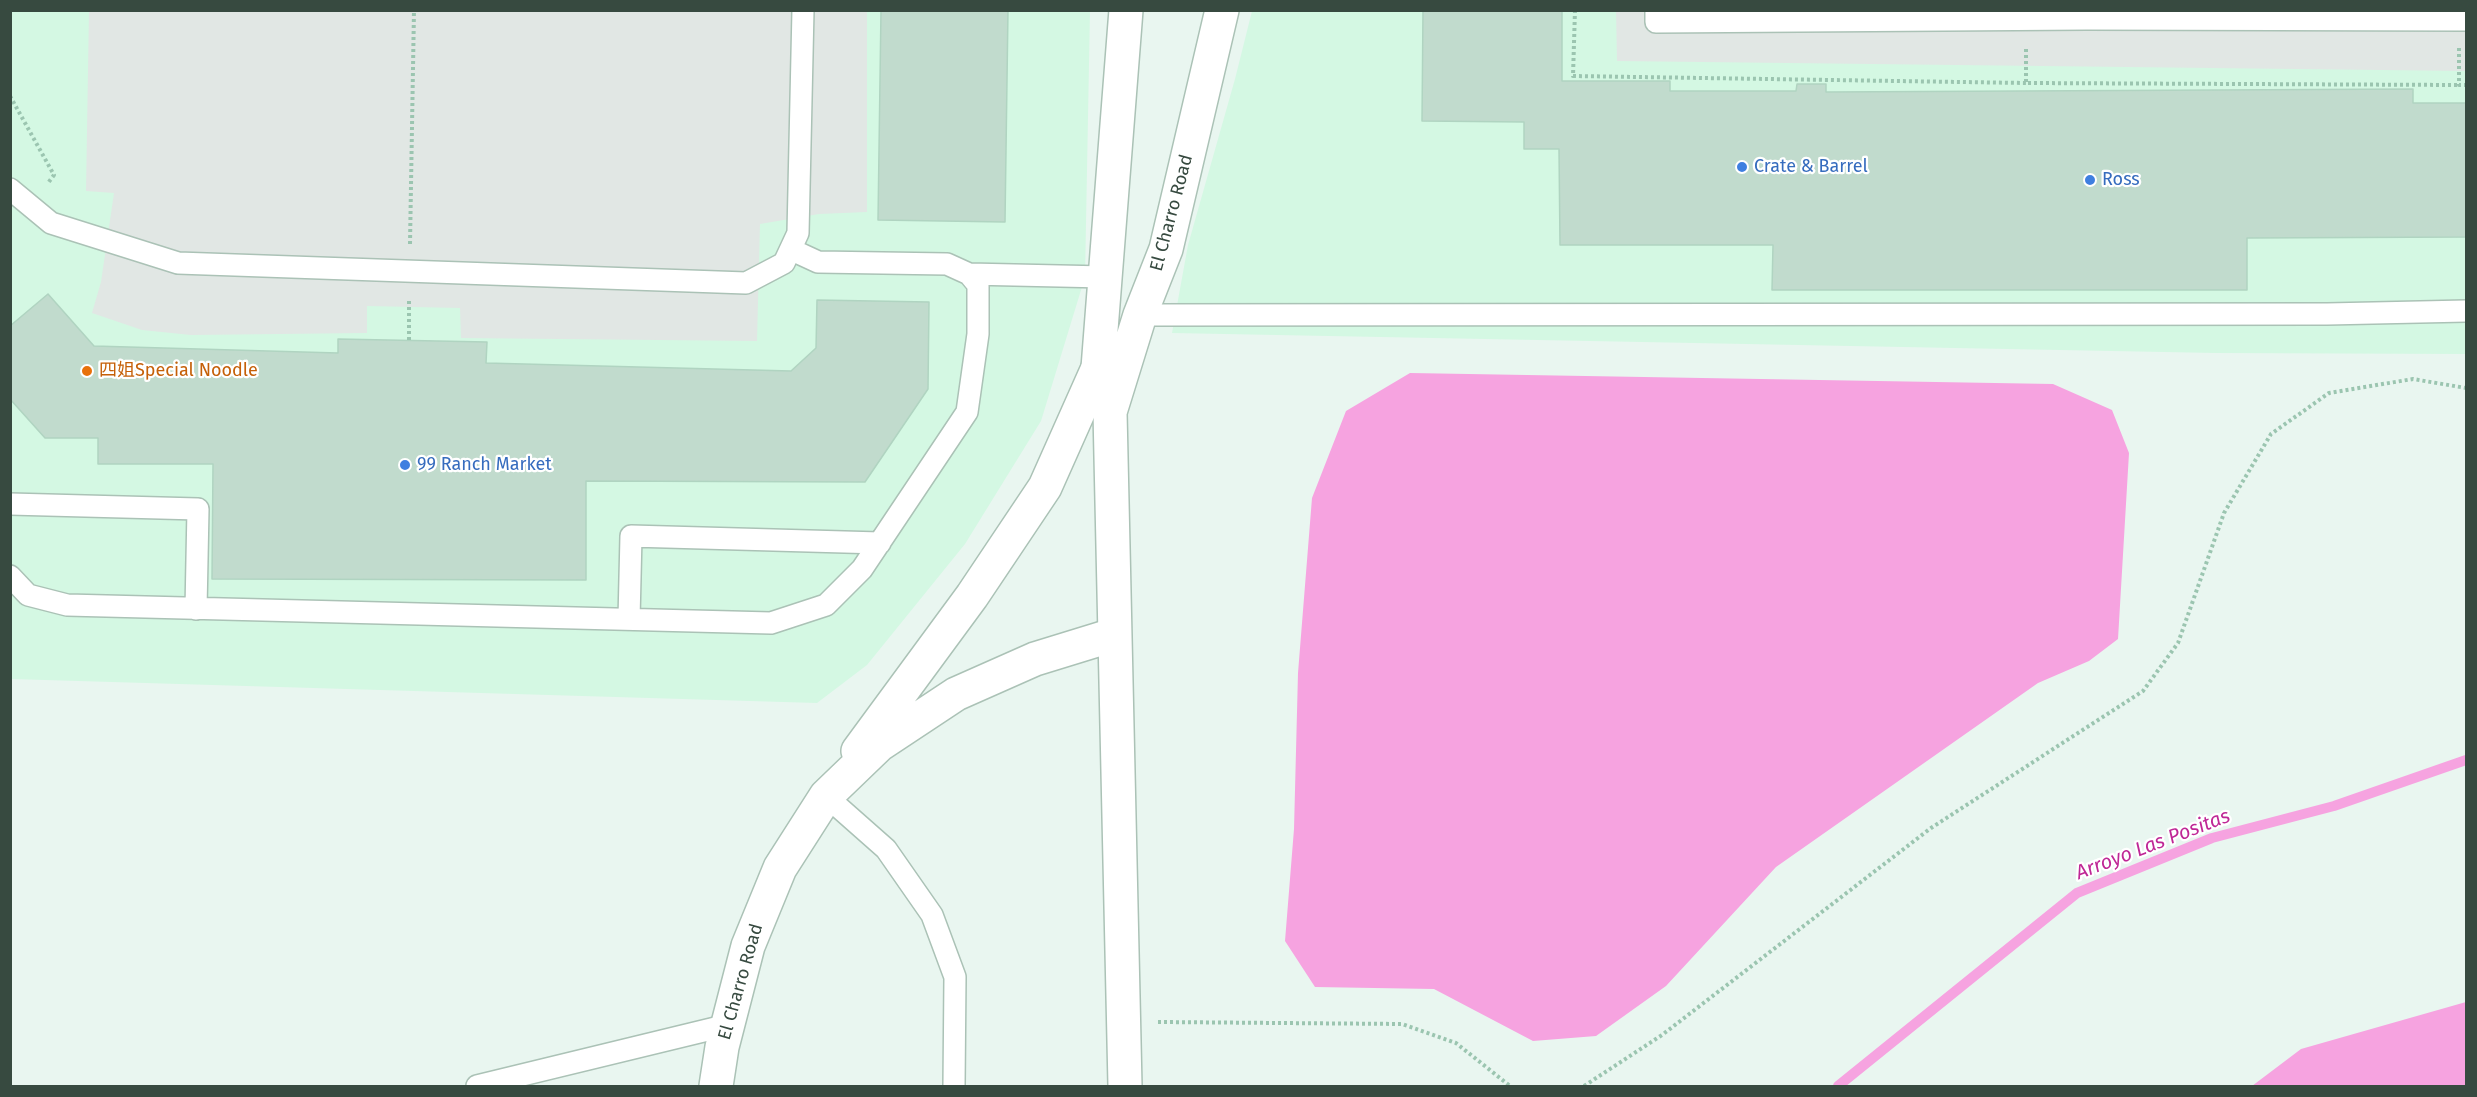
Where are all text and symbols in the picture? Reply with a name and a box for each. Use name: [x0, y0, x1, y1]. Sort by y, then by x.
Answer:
street label: El Charro Road: [1146, 152, 1198, 274]
place label: Crate & Barrel: [1754, 156, 1868, 178]
marker: Crate & Barrel: [1735, 160, 1749, 174]
place label: Ross: [2102, 169, 2140, 191]
marker: Ross: [2083, 173, 2097, 187]
place label: 四姐Special Noodle: [99, 360, 258, 382]
marker: 四姐Special Noodle: [80, 364, 94, 378]
place label: 99 Ranch Market: [417, 454, 552, 476]
marker: 99 Ranch Market: [398, 458, 412, 472]
water label: Arroyo Las Positas: [2072, 804, 2234, 886]
street label: El Charro Road: [714, 921, 768, 1043]

